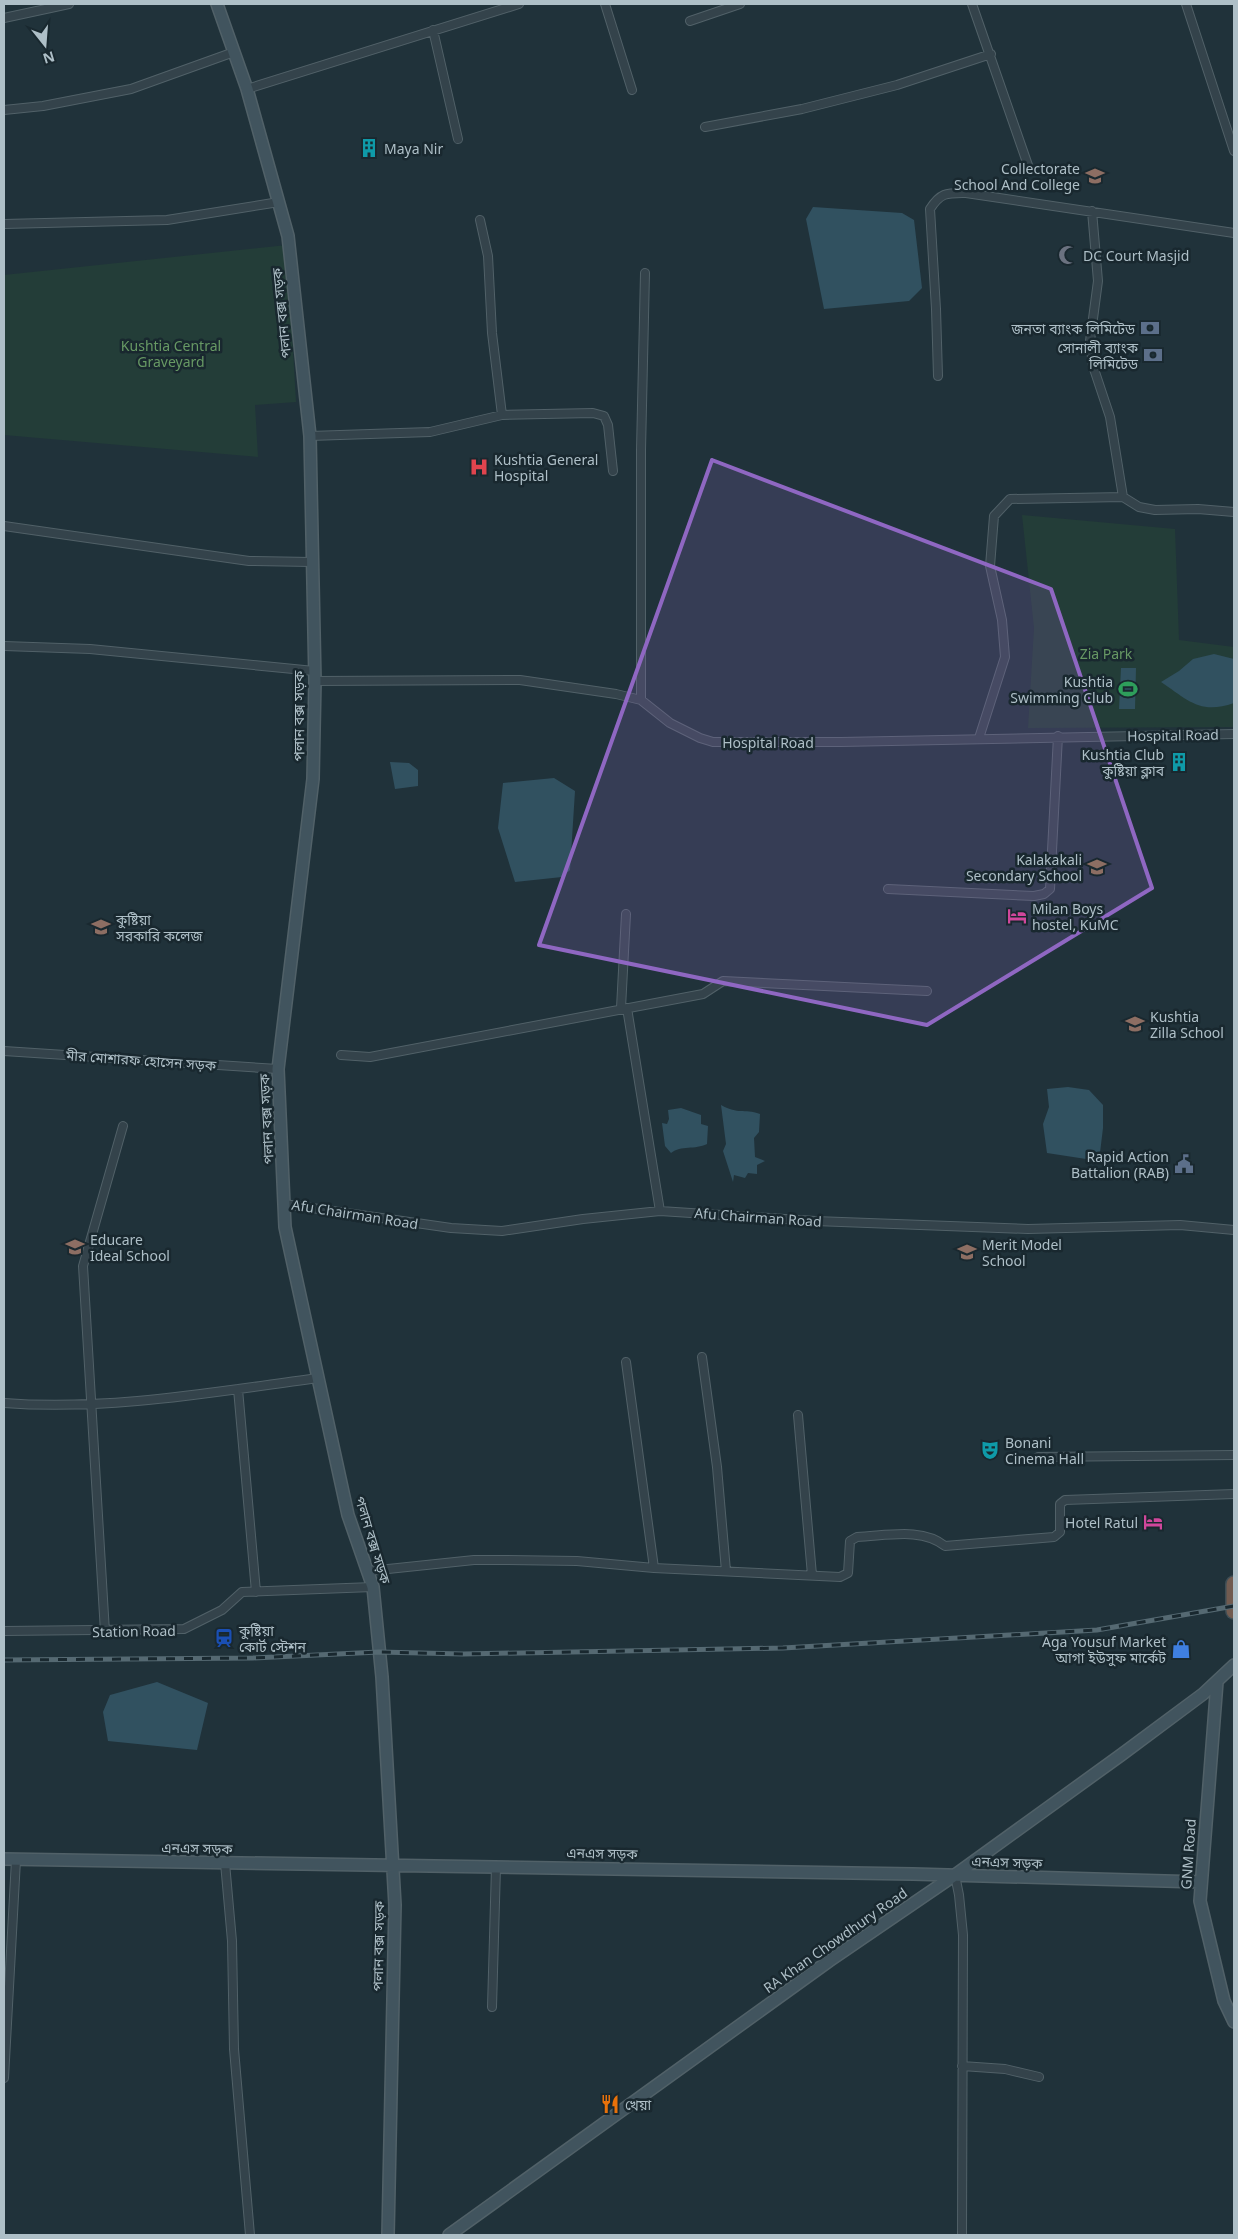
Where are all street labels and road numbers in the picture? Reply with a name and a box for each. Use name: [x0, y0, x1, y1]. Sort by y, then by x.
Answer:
street label: পলান বক্স সড়ক: [267, 266, 295, 359]
street label: পলান বক্স সড়ক: [289, 670, 308, 761]
street label: Hospital Road: [1127, 725, 1219, 745]
street label: Hospital Road: [722, 733, 814, 752]
street label: মীর মোশারফ হোসেন সড়ক: [64, 1045, 217, 1075]
street label: পলান বক্স সড়ক: [254, 1073, 278, 1165]
street label: Afu Chairman Road: [290, 1195, 420, 1233]
street label: Afu Chairman Road: [694, 1203, 822, 1231]
street label: পলান বক্স সড়ক: [351, 1494, 396, 1587]
street label: Station Road: [92, 1621, 176, 1641]
street label: GNM Road: [1176, 1818, 1200, 1890]
street label: এনএস সড়ক: [161, 1838, 233, 1858]
street label: এনএস সড়ক: [566, 1843, 638, 1863]
street label: এনএস সড়ক: [971, 1851, 1044, 1873]
street label: RA Khan Chowdhury Road: [759, 1883, 911, 1997]
street label: পলান বক্স সড়ক: [368, 1900, 388, 1991]

